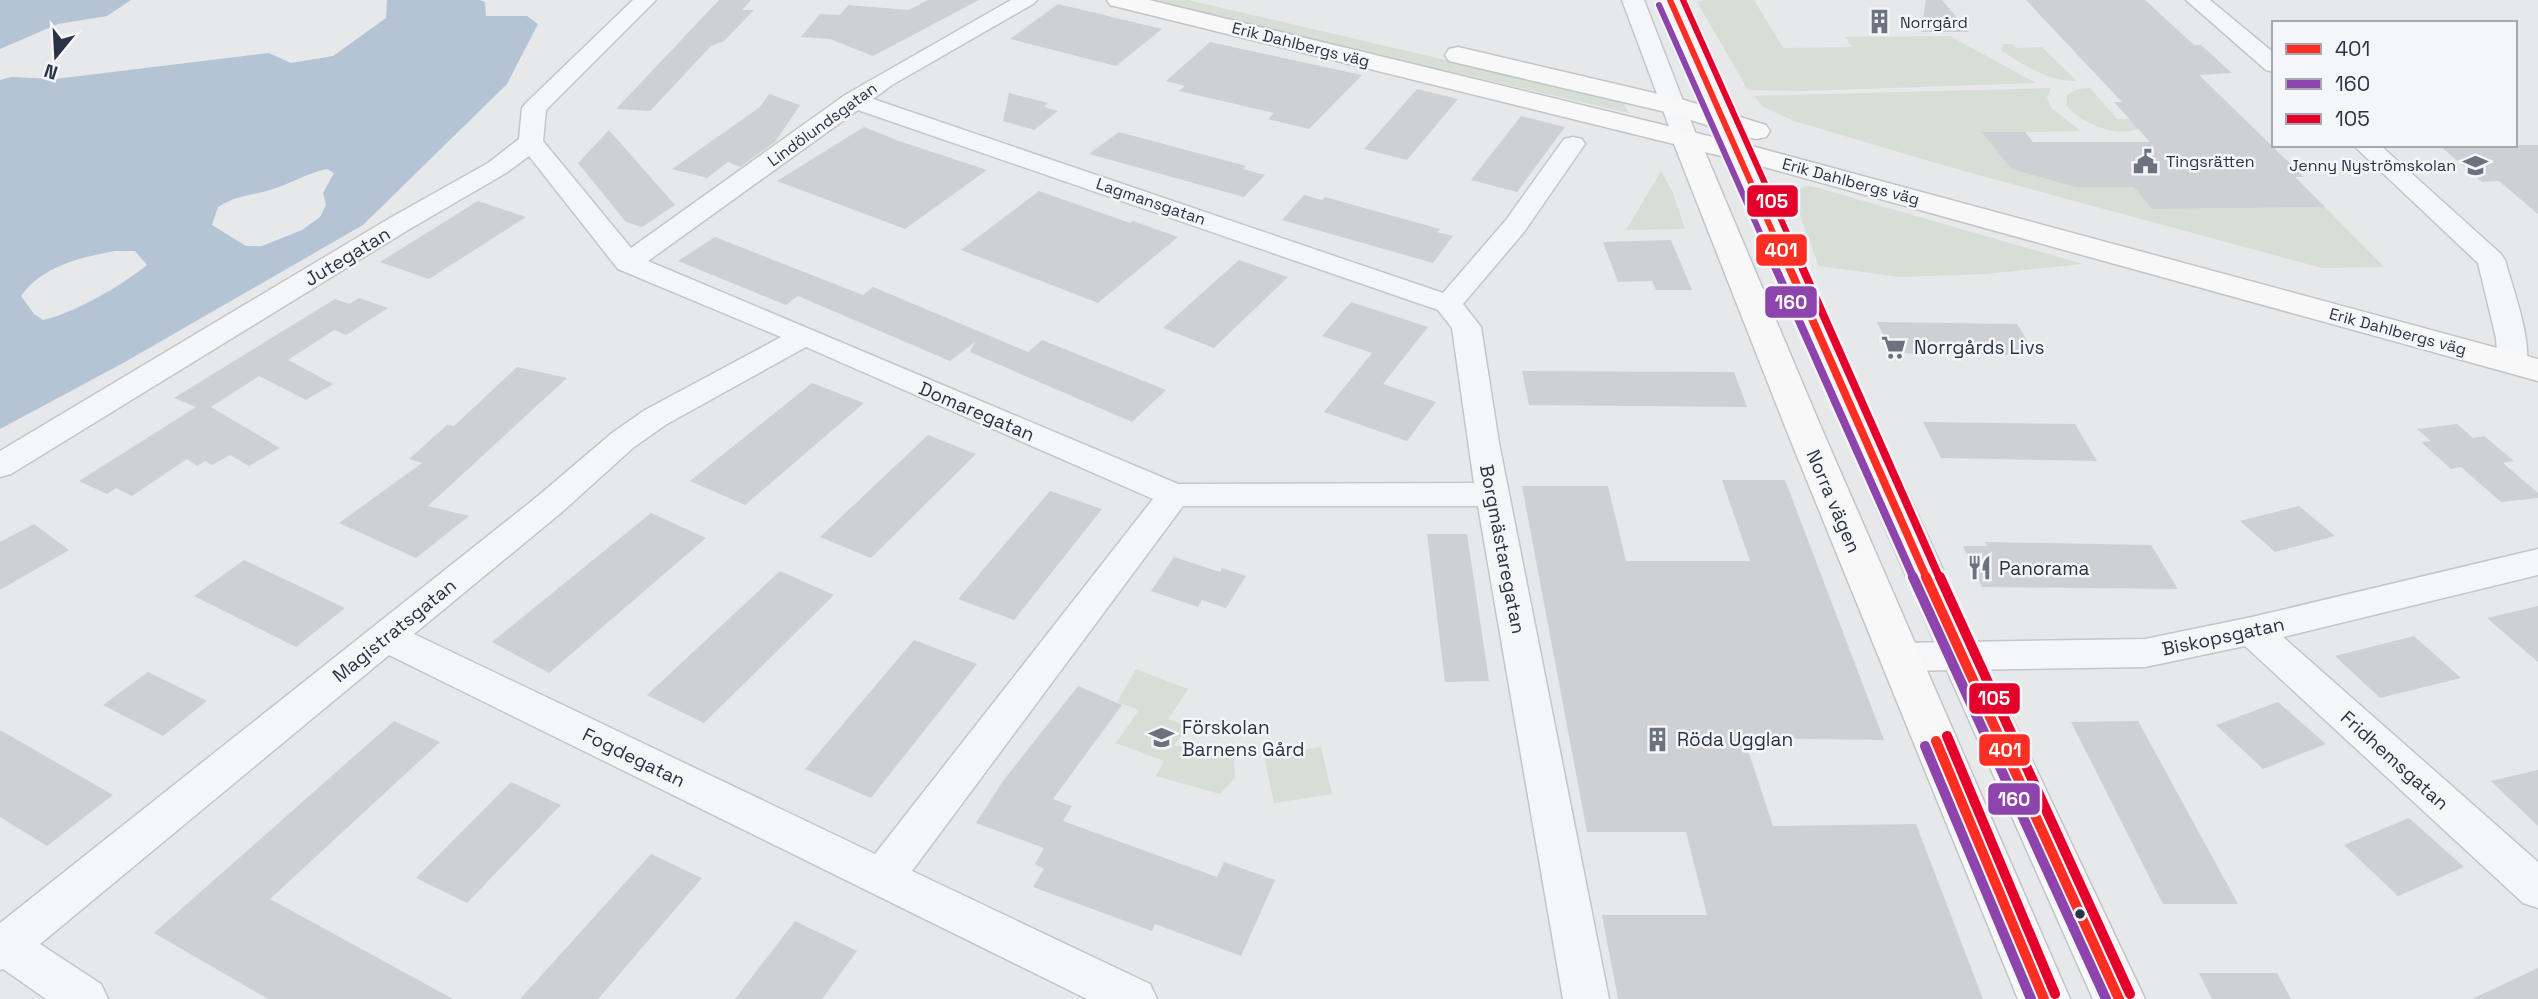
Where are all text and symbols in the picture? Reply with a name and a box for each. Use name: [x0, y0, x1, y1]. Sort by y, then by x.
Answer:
building icon: Norrgård: [1866, 8, 1894, 36]
place label: Norrgård: [1900, 12, 1968, 33]
street label: Erik Dahlbergs väg: [1230, 17, 1372, 72]
north arrow: [21, 21, 91, 91]
legend: [2272, 21, 2517, 147]
text: 401: [2335, 35, 2370, 62]
text: N: [41, 58, 61, 86]
text: 160: [2335, 70, 2370, 97]
street label: Lindölundsgatan: [763, 78, 881, 171]
text: 105: [2335, 105, 2370, 132]
public building icon: Tingsrätten: [2132, 147, 2160, 175]
place label: Tingsrätten: [2166, 151, 2254, 172]
school or university icon: Jenny Nyströmskolan: [2462, 151, 2490, 179]
street label: Erik Dahlbergs väg: [1780, 153, 1922, 210]
place label: Jenny Nyströmskolan: [2289, 155, 2456, 176]
street label: Lagmansgatan: [1093, 173, 1208, 230]
line badge: 105: [1746, 184, 1799, 218]
text: 105: [1756, 189, 1788, 214]
street label: Jutegatan: [300, 221, 395, 292]
line badge: 401: [1755, 233, 1808, 267]
text: 401: [1765, 238, 1797, 263]
line badge: 160: [1764, 285, 1818, 319]
text: 160: [1775, 290, 1807, 315]
street label: Erik Dahlbergs väg: [2327, 303, 2469, 360]
supermarket icon: Norrgårds Livs: [1880, 333, 1908, 361]
place label: Norrgårds Livs: [1914, 335, 2044, 360]
street label: Domaregatan: [915, 376, 1039, 447]
street label: Norra vägen: [1801, 446, 1867, 557]
street label: Borgmästaregatan: [1474, 462, 1531, 636]
restaurant icon: Panorama: [1965, 554, 1993, 582]
place label: Panorama: [1999, 556, 2090, 581]
street label: Magistratsgatan: [327, 573, 461, 688]
street label: Biskopsgatan: [2160, 611, 2287, 662]
line badge: 105: [1968, 682, 2021, 715]
text: 105: [1978, 686, 2010, 711]
street label: Fridhemsgatan: [2335, 705, 2454, 816]
place label: Förskolan Barnens Gård: [1182, 715, 1305, 762]
street label: Fogdegatan: [578, 722, 689, 793]
school or university icon: Förskolan Barnens Gård: [1148, 724, 1176, 752]
building icon: Röda Ugglan: [1643, 725, 1671, 753]
place label: Röda Ugglan: [1677, 727, 1793, 752]
line badge: 401: [1978, 733, 2031, 767]
text: 401: [1989, 738, 2021, 763]
line badge: 160: [1987, 782, 2041, 816]
text: 160: [1998, 787, 2030, 812]
unlabelled marker: [2073, 907, 2087, 921]

